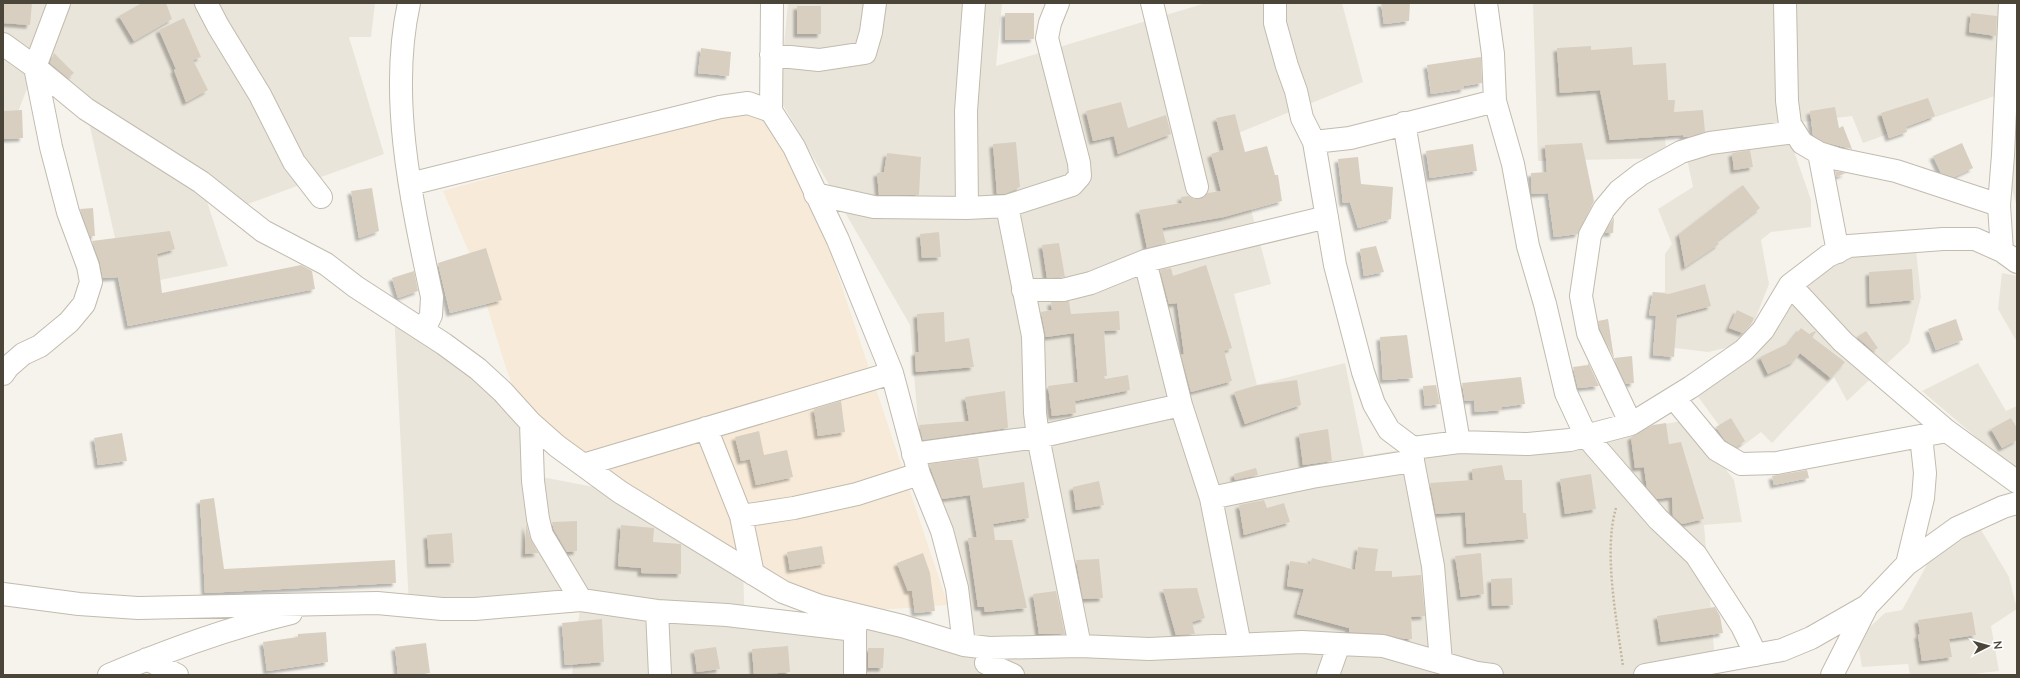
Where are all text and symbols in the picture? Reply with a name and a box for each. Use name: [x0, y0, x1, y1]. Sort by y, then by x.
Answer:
north arrow: [1968, 626, 2008, 666]
text: N: [1992, 640, 2005, 650]

